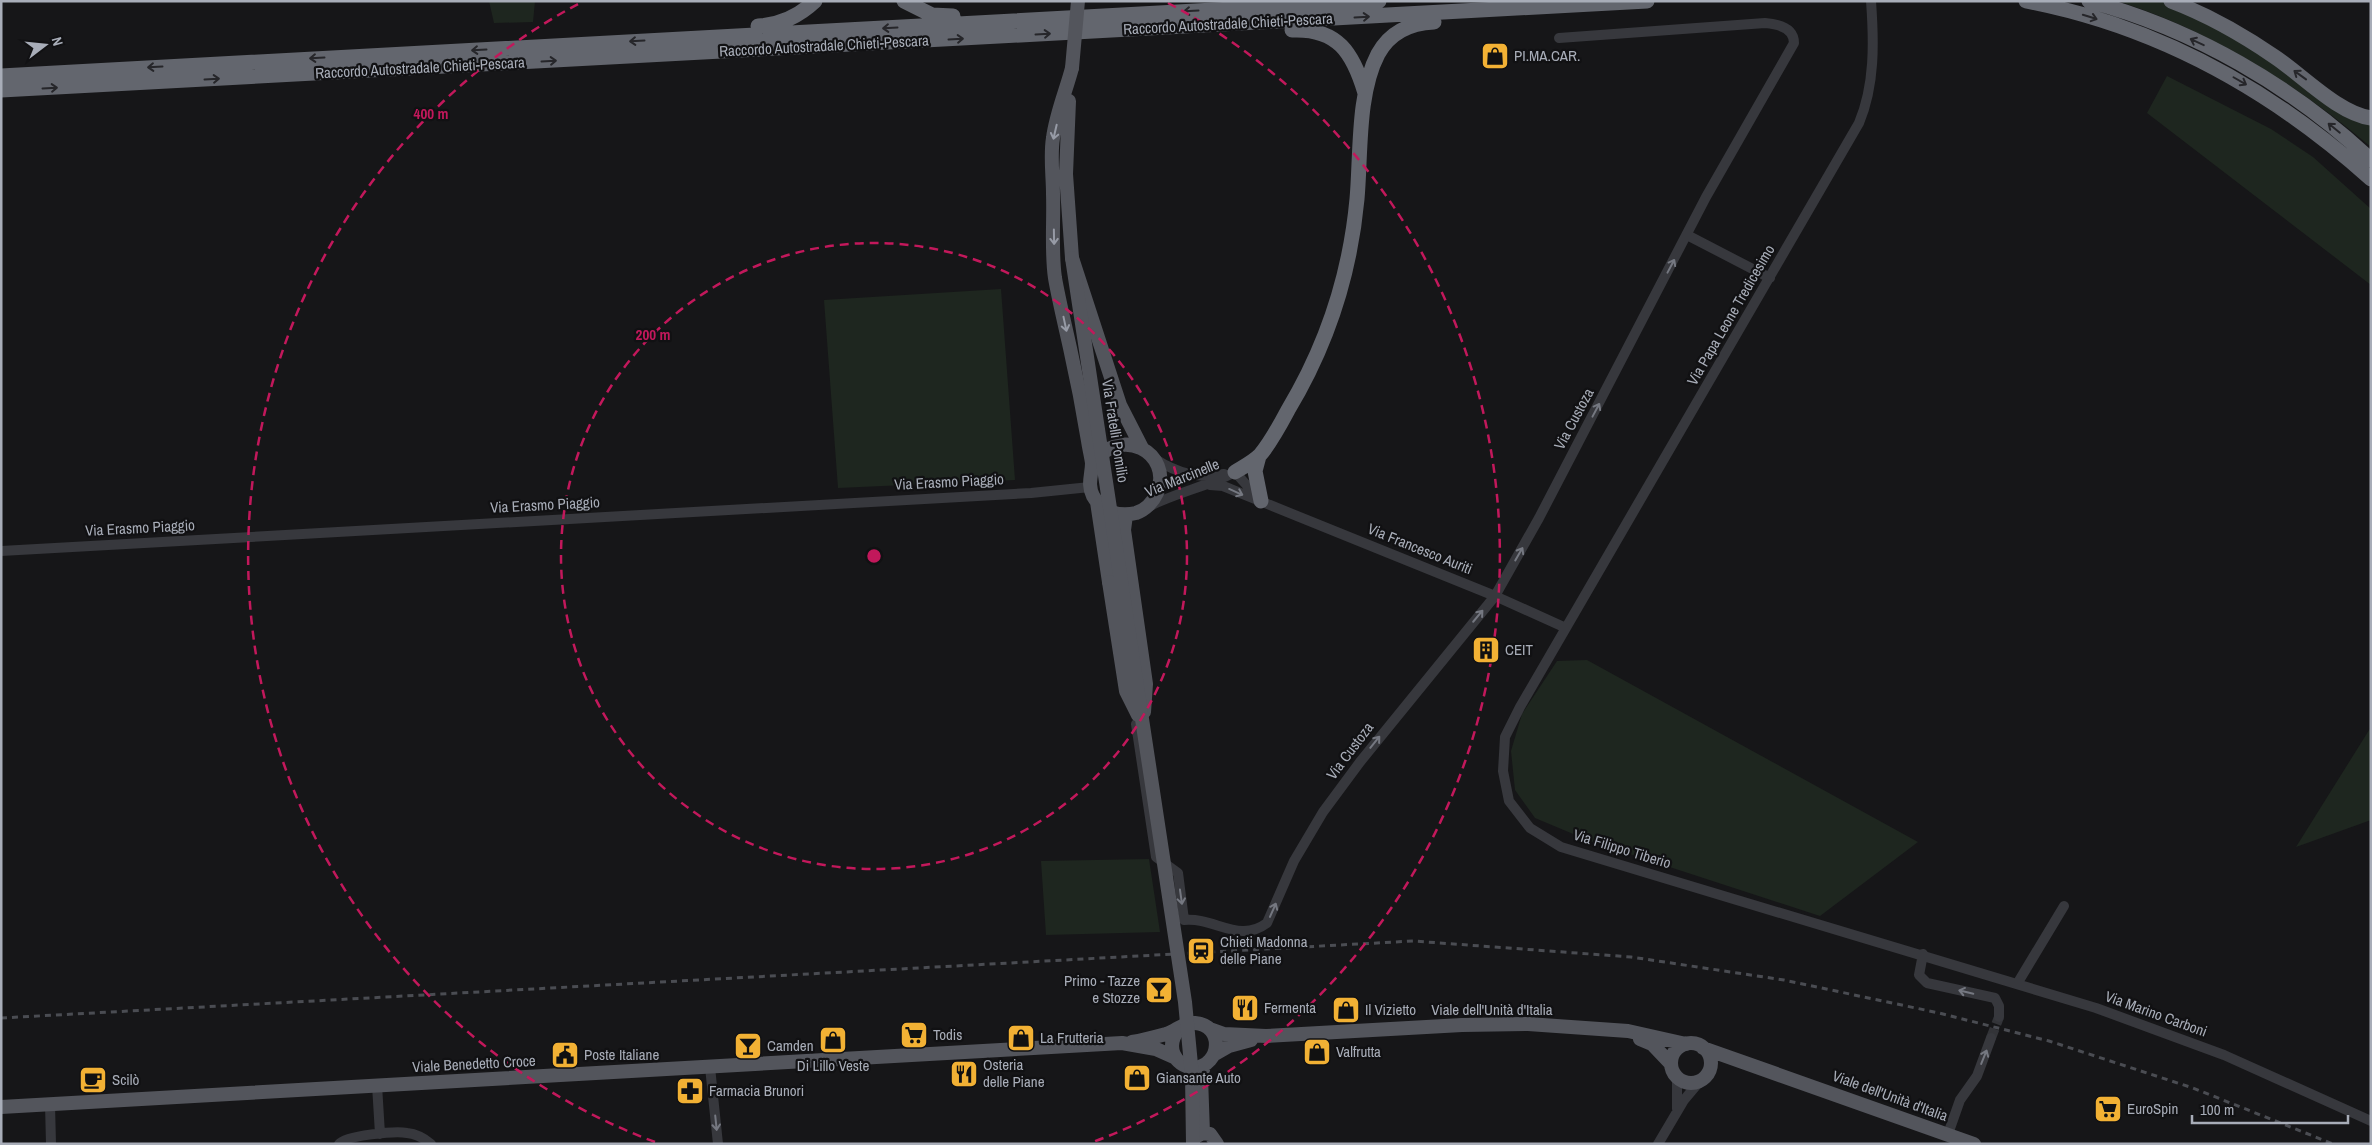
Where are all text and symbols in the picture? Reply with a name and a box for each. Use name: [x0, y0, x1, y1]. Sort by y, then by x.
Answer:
one-way arrow: [1183, 7, 1199, 16]
street label: Raccordo Autostradale Chieti-Pescara: [1123, 8, 1333, 39]
one-way arrow: [1354, 12, 1370, 21]
one-way arrow: [2082, 12, 2098, 22]
north arrow: [20, 20, 70, 70]
one-way arrow: [883, 23, 899, 32]
one-way arrow: [1034, 29, 1050, 39]
street label: Raccordo Autostradale Chieti-Pescara: [719, 30, 929, 61]
one-way arrow: [948, 34, 964, 43]
text: N: [48, 35, 67, 48]
one-way arrow: [2189, 36, 2204, 46]
one-way arrow: [630, 37, 646, 46]
shop icon: PI.MA.CAR.: [1480, 41, 1510, 71]
one-way arrow: [471, 45, 487, 54]
place label: PI.MA.CAR.: [1514, 45, 1580, 66]
street label: Raccordo Autostradale Chieti-Pescara: [315, 52, 525, 83]
one-way arrow: [309, 54, 325, 63]
one-way arrow: [541, 56, 557, 65]
one-way arrow: [147, 63, 163, 72]
one-way arrow: [2294, 69, 2308, 80]
one-way arrow: [204, 74, 220, 83]
one-way arrow: [2232, 76, 2246, 86]
one-way arrow: [42, 83, 58, 92]
text: 400 m: [414, 103, 448, 124]
one-way arrow: [2328, 122, 2341, 133]
one-way arrow: [1050, 124, 1059, 140]
one-way arrow: [1049, 229, 1059, 245]
street label: Via Papa Leone Tredicesimo: [1682, 240, 1780, 389]
one-way arrow: [1667, 259, 1676, 274]
one-way arrow: [1061, 315, 1070, 331]
text: 200 m: [636, 324, 670, 345]
street label: Via Fratelli Pomilio: [1097, 378, 1134, 484]
street label: Via Custoza: [1549, 384, 1599, 453]
one-way arrow: [1591, 403, 1601, 418]
street label: Via Marcinelle: [1142, 453, 1222, 502]
street label: Via Erasmo Piaggio: [894, 468, 1005, 495]
one-way arrow: [1228, 487, 1243, 497]
street label: Via Erasmo Piaggio: [490, 491, 601, 518]
street label: Via Erasmo Piaggio: [85, 514, 196, 541]
street label: Via Francesco Auriti: [1365, 518, 1476, 579]
one-way arrow: [1514, 546, 1524, 561]
centre of rings: [865, 547, 883, 565]
one-way arrow: [1472, 610, 1483, 623]
building icon: CEIT: [1471, 635, 1501, 665]
place label: CEIT: [1505, 639, 1534, 660]
street label: Via Custoza: [1321, 718, 1378, 784]
one-way arrow: [1370, 736, 1381, 749]
street label: Via Filippo Tiberio: [1571, 824, 1674, 873]
one-way arrow: [1176, 888, 1186, 904]
one-way arrow: [1268, 903, 1278, 918]
place label: Chieti Madonna delle Piane: [1220, 931, 1308, 969]
station icon: Chieti Madonna delle Piane: [1186, 936, 1216, 966]
place label: Primo - Tazze e Stozze: [1064, 970, 1140, 1008]
bar icon: Primo - Tazze e Stozze: [1144, 975, 1174, 1005]
street label: Via Marino Carboni: [2102, 985, 2210, 1042]
one-way arrow: [1959, 987, 1975, 996]
restaurant icon: Fermenta: [1230, 993, 1260, 1023]
shop icon: Il Vizietto: [1331, 995, 1361, 1025]
place label: Fermenta: [1264, 997, 1316, 1018]
place label: Il Vizietto: [1365, 999, 1416, 1020]
street label: Viale dell'Unità d'Italia: [1431, 999, 1553, 1020]
supermarket icon: Todis: [899, 1020, 929, 1050]
shop icon: La Frutteria: [1006, 1023, 1036, 1053]
place label: Todis: [933, 1024, 962, 1045]
shop icon: Di Lillo Veste: [818, 1025, 848, 1055]
place label: La Frutteria: [1040, 1027, 1104, 1048]
bar icon: Camden: [733, 1031, 763, 1061]
place label: Camden: [767, 1035, 814, 1056]
shop icon: Valfrutta: [1302, 1037, 1332, 1067]
public building icon: Poste Italiane: [550, 1040, 580, 1070]
place label: Valfrutta: [1336, 1041, 1381, 1062]
place label: Poste Italiane: [584, 1044, 659, 1065]
street label: Viale Benedetto Croce: [412, 1050, 536, 1077]
one-way arrow: [1980, 1050, 1989, 1065]
place label: Osteria delle Piane: [983, 1054, 1045, 1092]
place label: Di Lillo Veste: [797, 1055, 869, 1076]
restaurant icon: Osteria delle Piane: [949, 1059, 979, 1089]
shop icon: Giansante Auto: [1122, 1063, 1152, 1093]
cafe icon: Scilò: [78, 1065, 108, 1095]
street label: Viale dell'Unità d'Italia: [1830, 1065, 1951, 1126]
place label: Giansante Auto: [1156, 1067, 1241, 1088]
place label: Scilò: [112, 1069, 140, 1090]
pharmacy icon: Farmacia Brunori: [675, 1076, 705, 1106]
place label: Farmacia Brunori: [709, 1080, 804, 1101]
scale bar: [2192, 1092, 2348, 1124]
supermarket icon: EuroSpin: [2093, 1094, 2123, 1124]
place label: EuroSpin: [2127, 1098, 2178, 1119]
text: 100 m: [2200, 1099, 2234, 1120]
one-way arrow: [711, 1114, 721, 1130]

